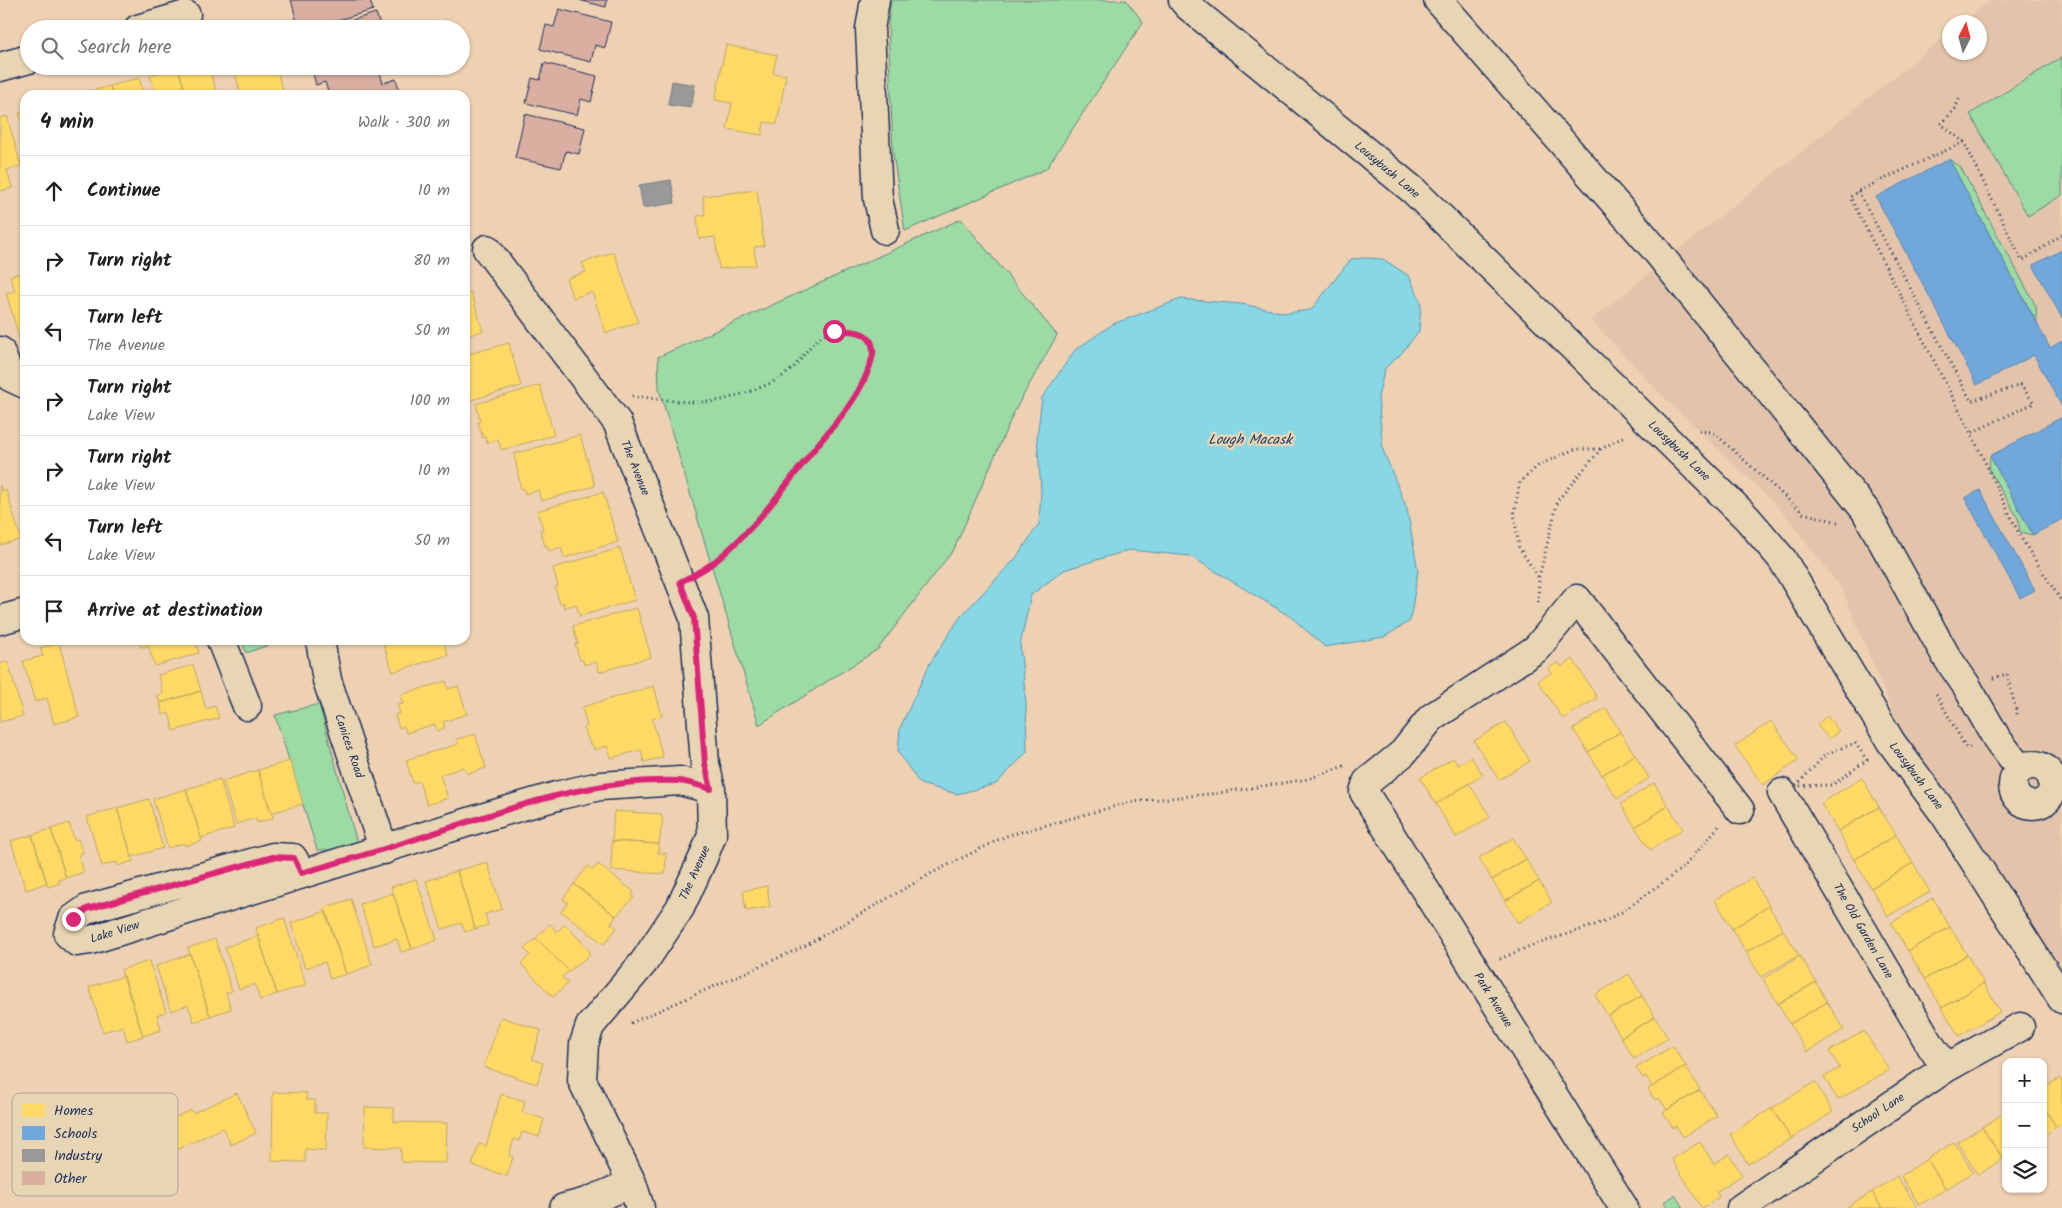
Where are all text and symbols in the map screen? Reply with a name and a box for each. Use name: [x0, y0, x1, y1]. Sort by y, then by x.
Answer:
north arrow: [1942, 15, 1987, 60]
search box: [20, 20, 470, 75]
text: Search here: [78, 33, 172, 63]
icon: search: [38, 34, 66, 62]
text: 4 min: [40, 106, 94, 139]
text: Walk · 300 m: [358, 110, 450, 135]
street label: Lousybush Lane: [1350, 137, 1425, 204]
text: Continue: [87, 176, 160, 206]
icon: ahead: [40, 177, 68, 205]
text: 10 m: [418, 178, 450, 203]
text: Turn right: [87, 246, 172, 276]
icon: right: [40, 247, 68, 275]
text: 80 m: [413, 248, 450, 273]
text: Turn left: [87, 303, 162, 333]
icon: left: [40, 317, 68, 345]
text: 50 m: [414, 318, 450, 343]
route start: [823, 320, 846, 343]
text: The Avenue: [87, 333, 165, 358]
text: Turn right: [87, 373, 172, 403]
icon: right: [40, 387, 68, 415]
text: 100 m: [410, 388, 450, 413]
text: Lake View: [87, 403, 155, 428]
street label: Lousybush Lane: [1643, 416, 1715, 486]
water label: Lough Macask: [1208, 429, 1294, 451]
street label: The Avenue: [615, 437, 655, 499]
text: Turn right: [87, 443, 172, 473]
icon: right: [40, 457, 68, 485]
text: 10 m: [418, 458, 450, 483]
text: Lake View: [87, 473, 155, 498]
text: Turn left: [87, 513, 162, 543]
icon: left: [40, 527, 68, 555]
text: 50 m: [414, 528, 450, 553]
text: Lake View: [87, 543, 155, 568]
text: Arrive at destination: [87, 596, 263, 626]
icon: arrive: [40, 597, 68, 625]
street label: Canices Road: [329, 711, 369, 782]
street label: Lousybush Lane: [1884, 738, 1948, 815]
street label: The Avenue: [674, 842, 716, 904]
street label: The Old Garden Lane: [1828, 880, 1898, 983]
route end: [62, 908, 85, 931]
street label: Lake View: [88, 915, 143, 949]
street label: Park Avenue: [1469, 969, 1518, 1032]
map controls: [2002, 1058, 2047, 1193]
button: +: [2002, 1058, 2047, 1103]
street label: School Lane: [1848, 1088, 1909, 1138]
legend: [12, 1093, 178, 1196]
text: Homes: [54, 1100, 93, 1122]
button: −: [2002, 1103, 2047, 1148]
text: Schools: [54, 1123, 97, 1145]
text: Industry: [54, 1145, 103, 1167]
button: layers: [2002, 1148, 2047, 1193]
text: Other: [54, 1168, 88, 1190]

